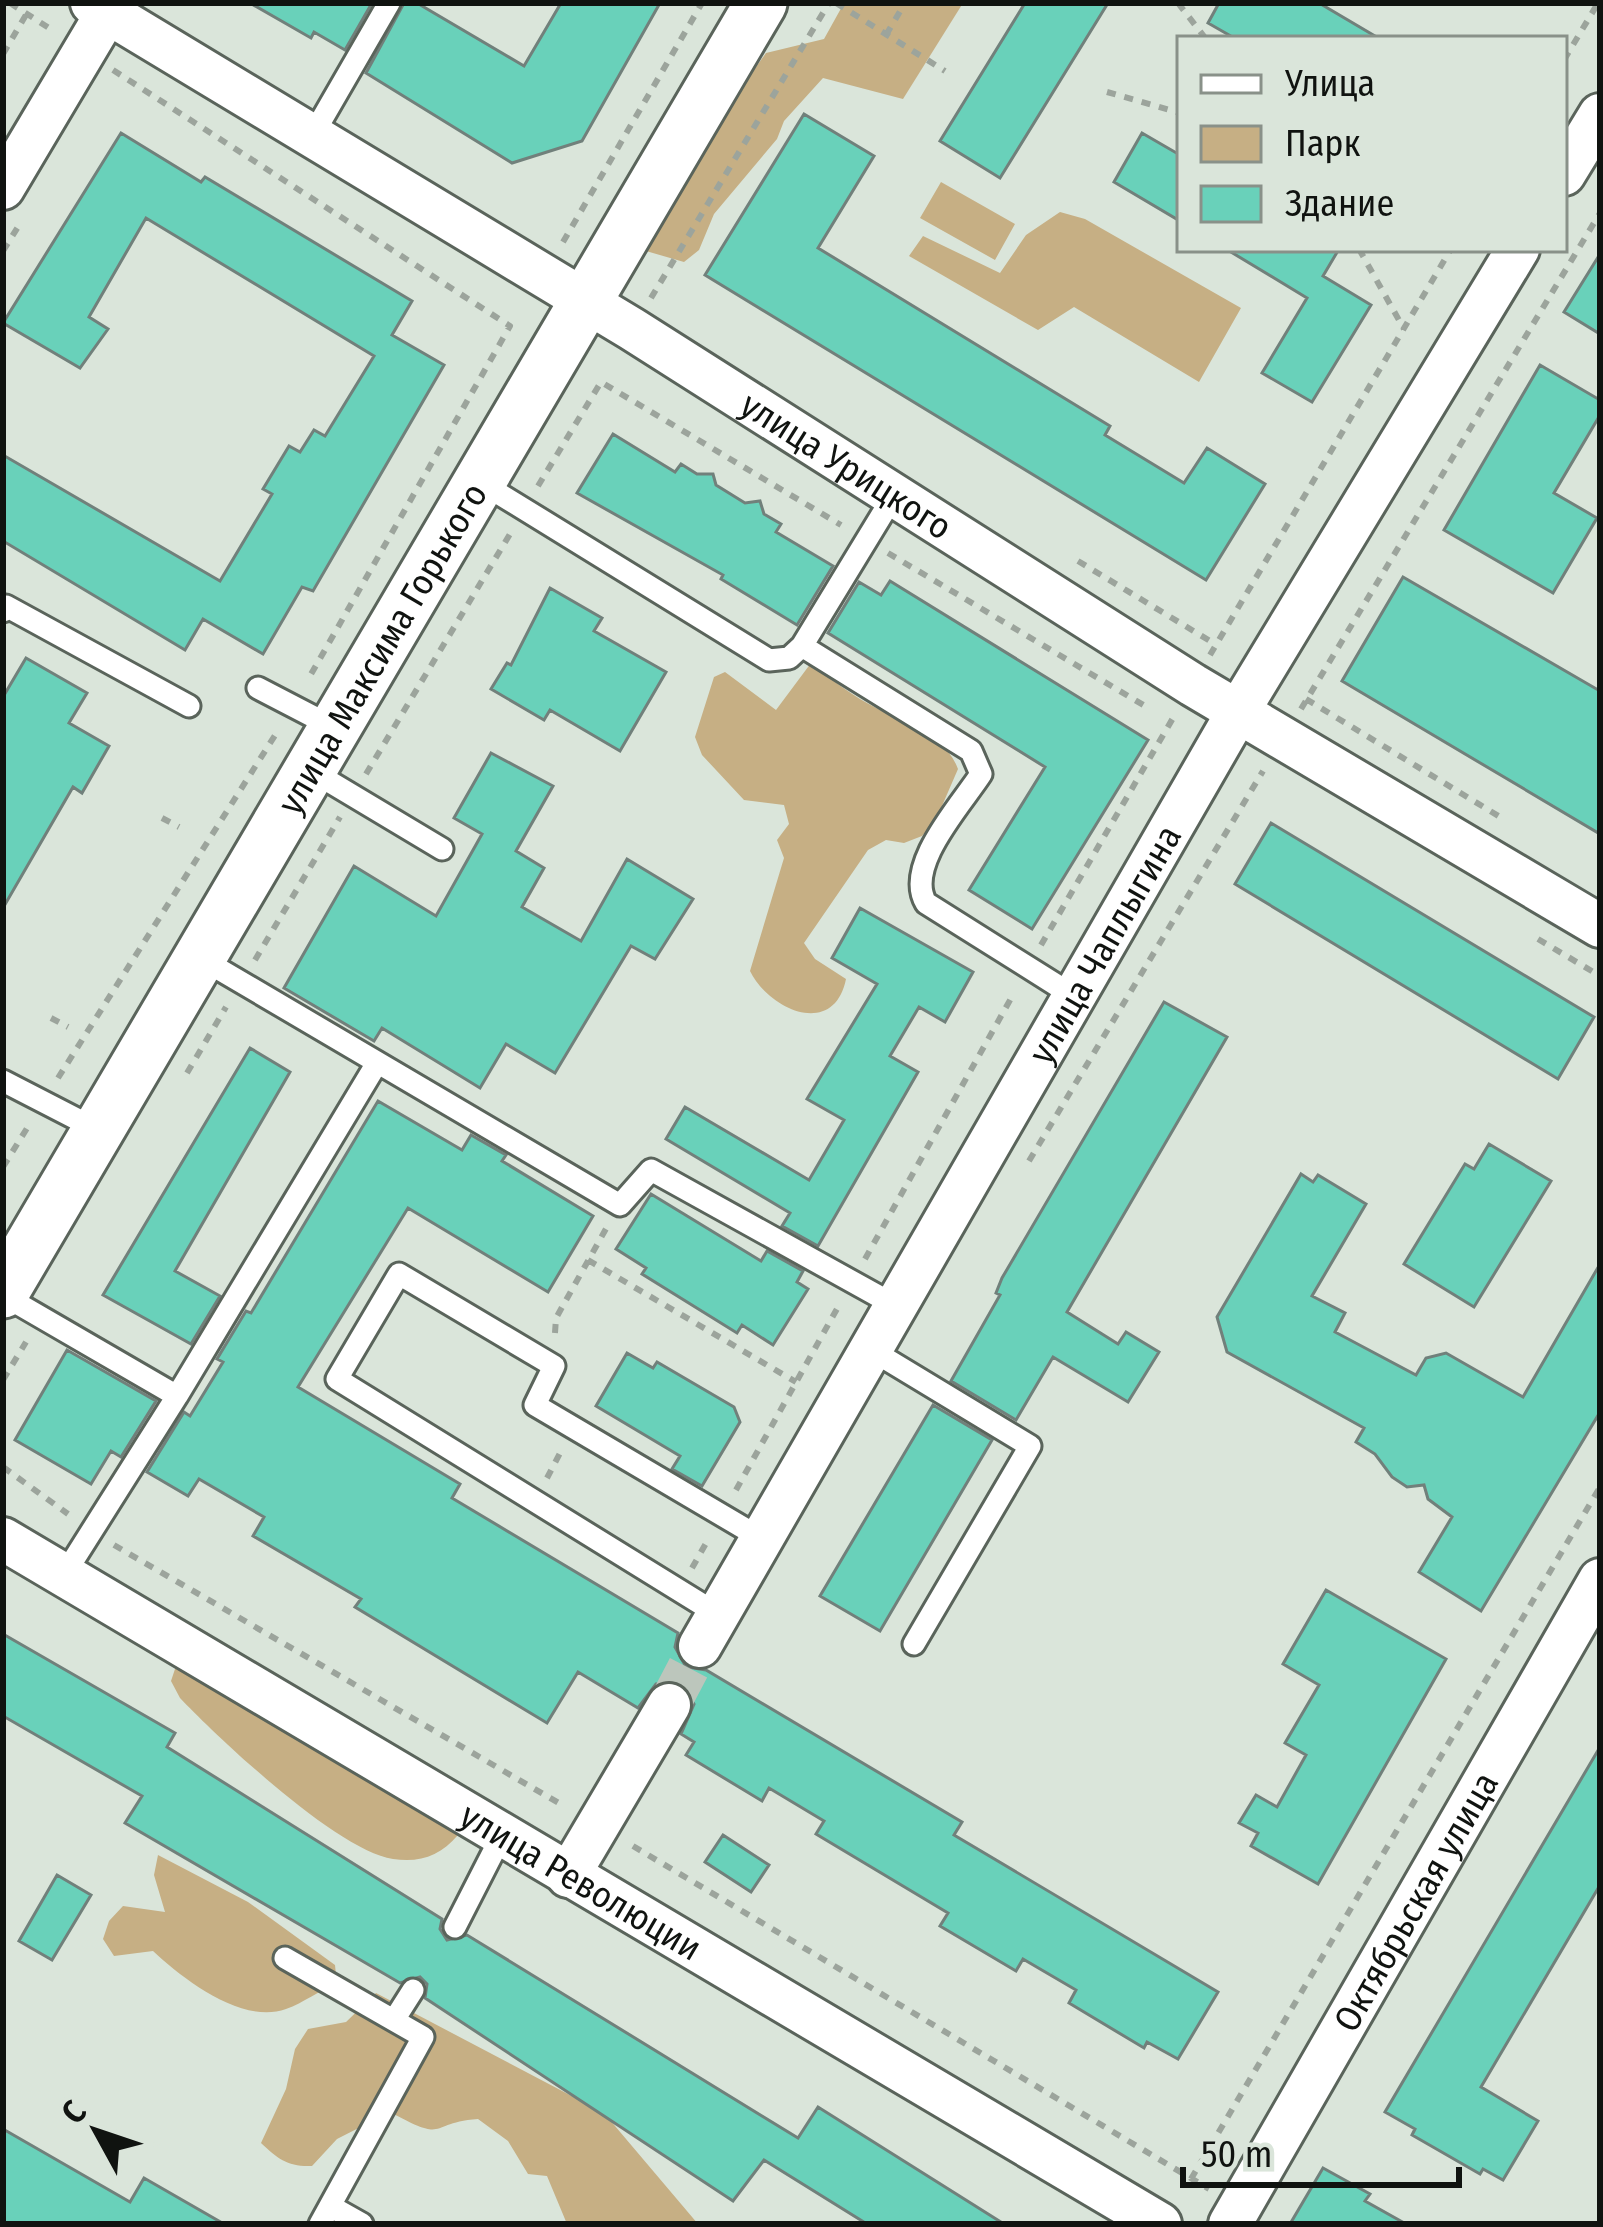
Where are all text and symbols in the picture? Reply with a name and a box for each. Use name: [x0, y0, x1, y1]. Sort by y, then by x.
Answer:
legend: [1177, 36, 1567, 252]
text: Улица: [1284, 62, 1375, 106]
text: Парк: [1285, 122, 1361, 166]
text: Здание: [1285, 182, 1394, 226]
street label: улица Урицкого: [732, 383, 960, 549]
street label: улица Максима Горького: [268, 475, 497, 822]
street label: улица Чаплыгина: [1019, 818, 1191, 1072]
street label: Октябрьская улица: [1324, 1764, 1508, 2039]
street label: улица Революции: [452, 1794, 709, 1971]
north arrow: [36, 2071, 156, 2191]
text: С: [53, 2092, 95, 2132]
scale bar: [1183, 2113, 1459, 2187]
text: 50 m: [1201, 2133, 1272, 2177]

